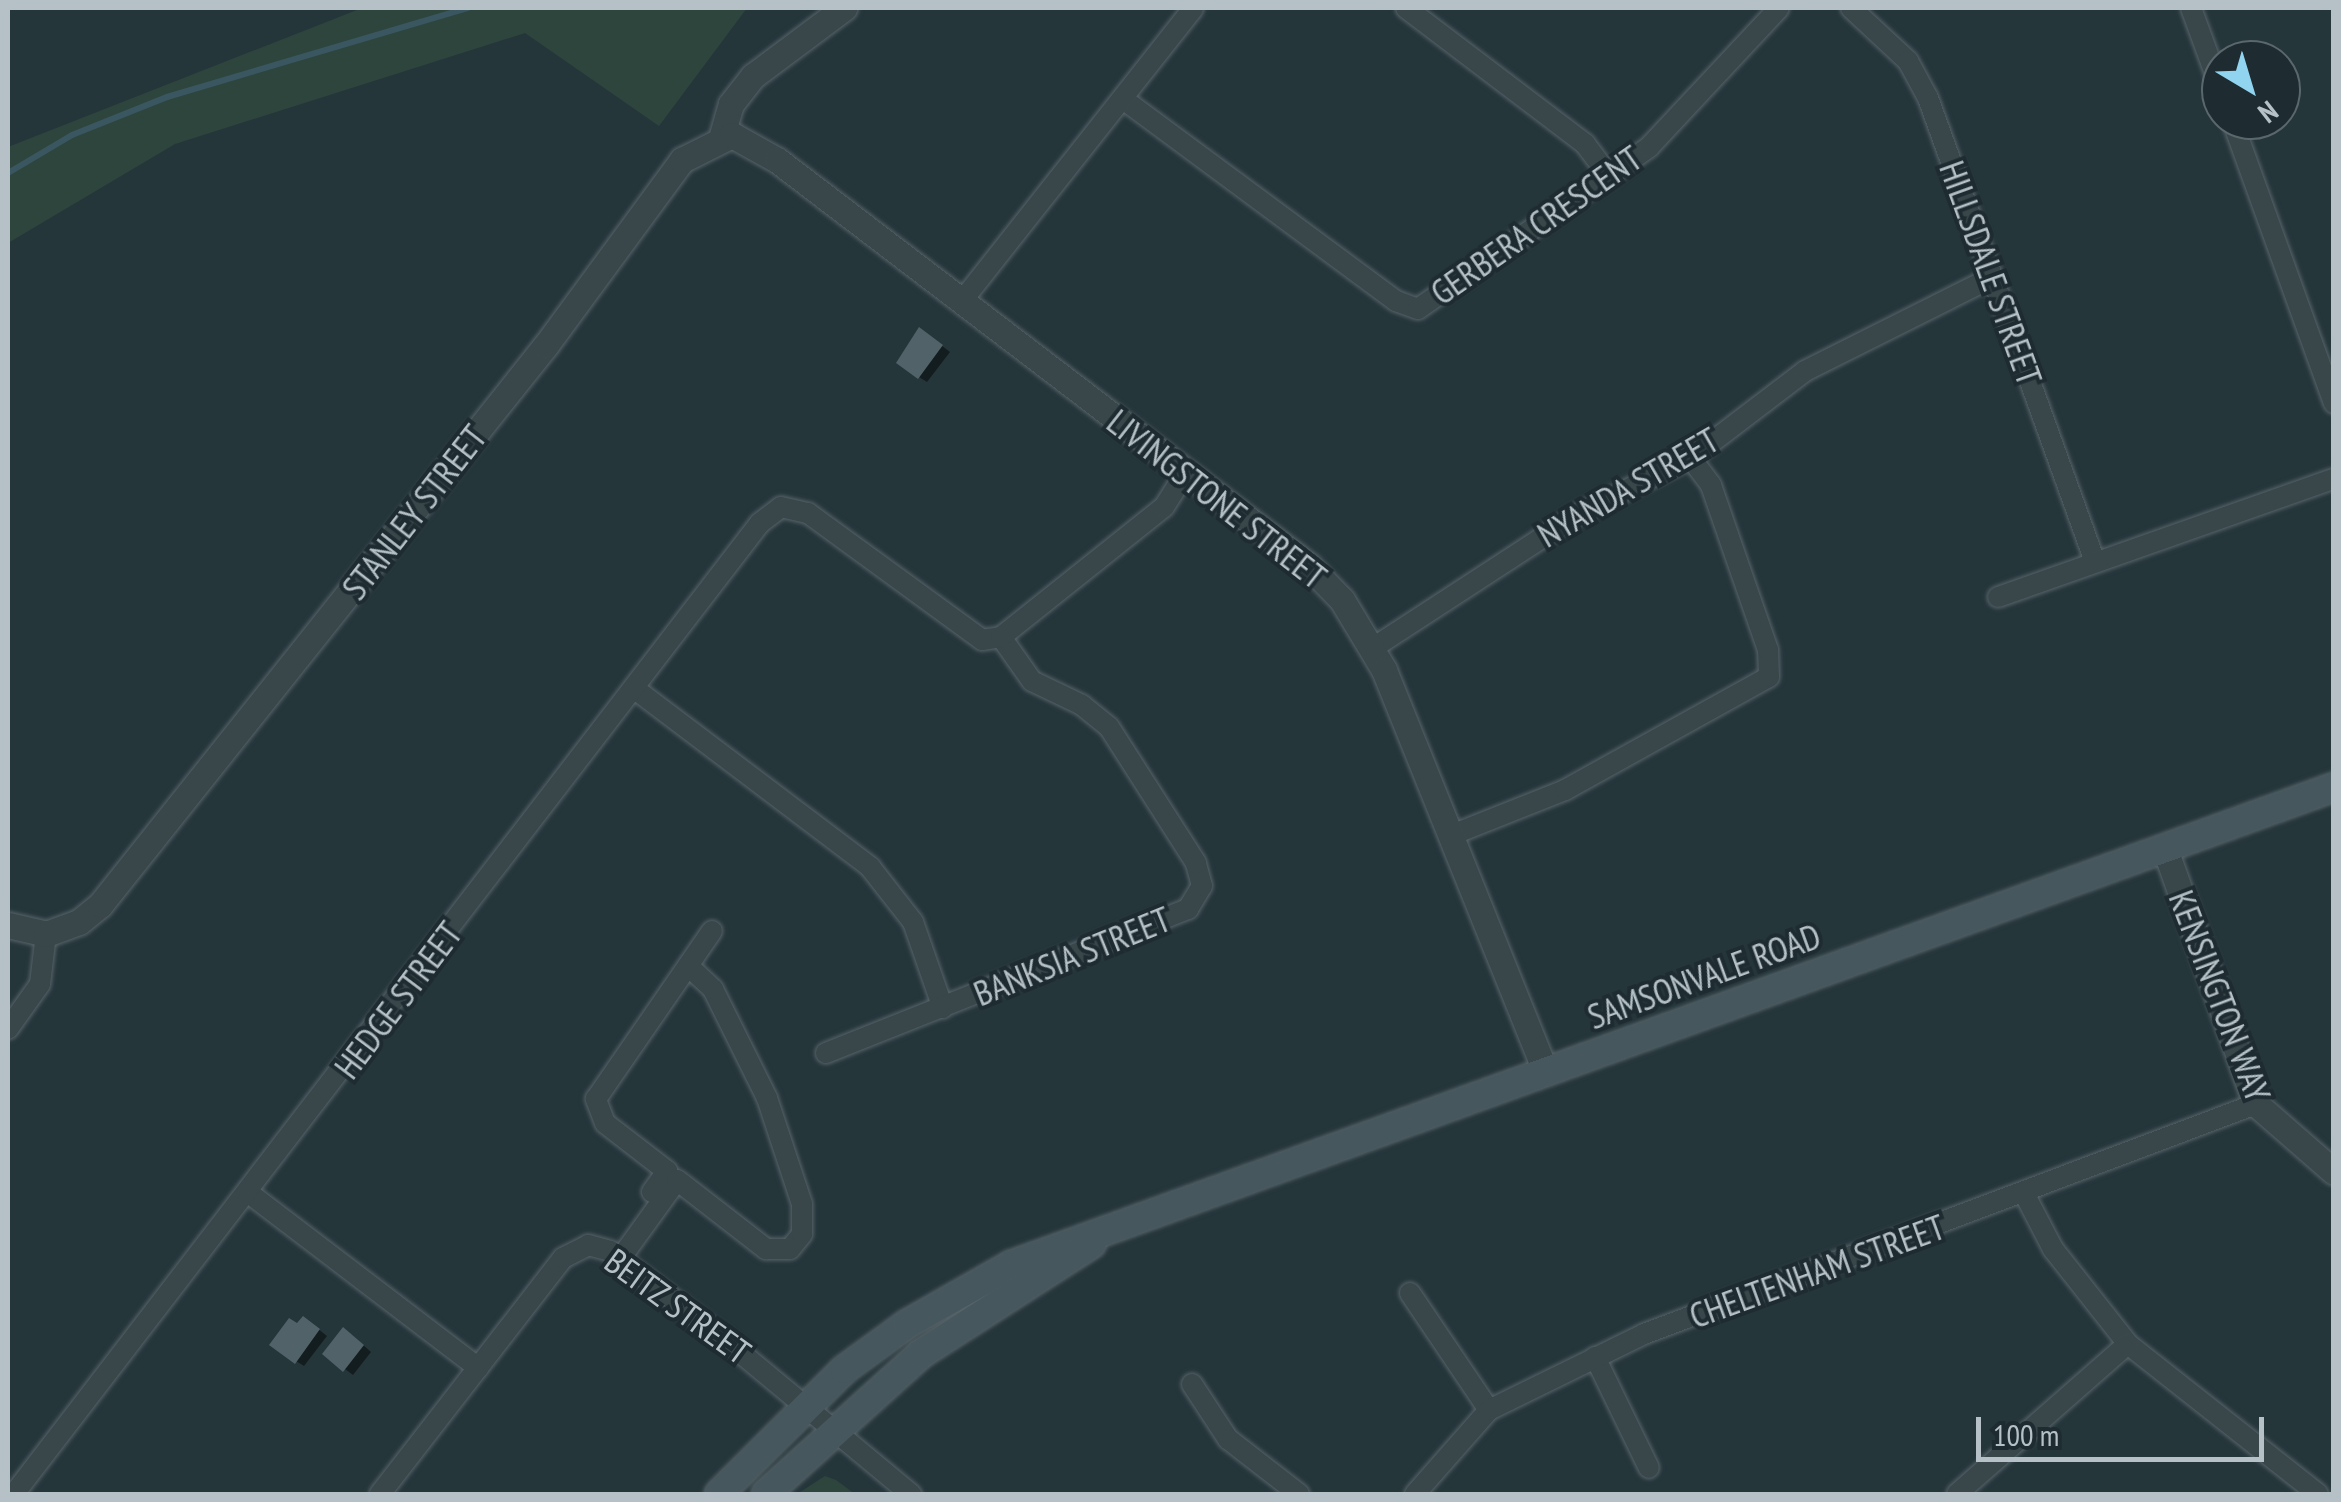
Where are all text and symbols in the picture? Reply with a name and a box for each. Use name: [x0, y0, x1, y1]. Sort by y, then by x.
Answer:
north arrow: [2201, 40, 2301, 140]
text: N: [2251, 93, 2286, 132]
street label: GERBERA CRESCENT: [1422, 136, 1650, 314]
street label: HILLSDALE STREET: [1931, 155, 2051, 391]
street label: LIVINGSTONE STREET: [1099, 401, 1335, 597]
street label: STANLEY STREET: [333, 416, 495, 608]
street label: NYANDA STREET: [1530, 418, 1726, 556]
street label: KENSINGTON WAY: [2160, 884, 2280, 1108]
street label: BANKSIA STREET: [967, 897, 1177, 1015]
street label: HEDGE STREET: [326, 914, 470, 1086]
street label: SAMSONVALE ROAD: [1582, 914, 1826, 1038]
street label: CHELTENHAM STREET: [1684, 1205, 1950, 1337]
street label: BEITZ STREET: [597, 1239, 759, 1373]
scale bar: [1981, 1397, 2268, 1459]
text: 100 m: [1993, 1415, 2059, 1454]

